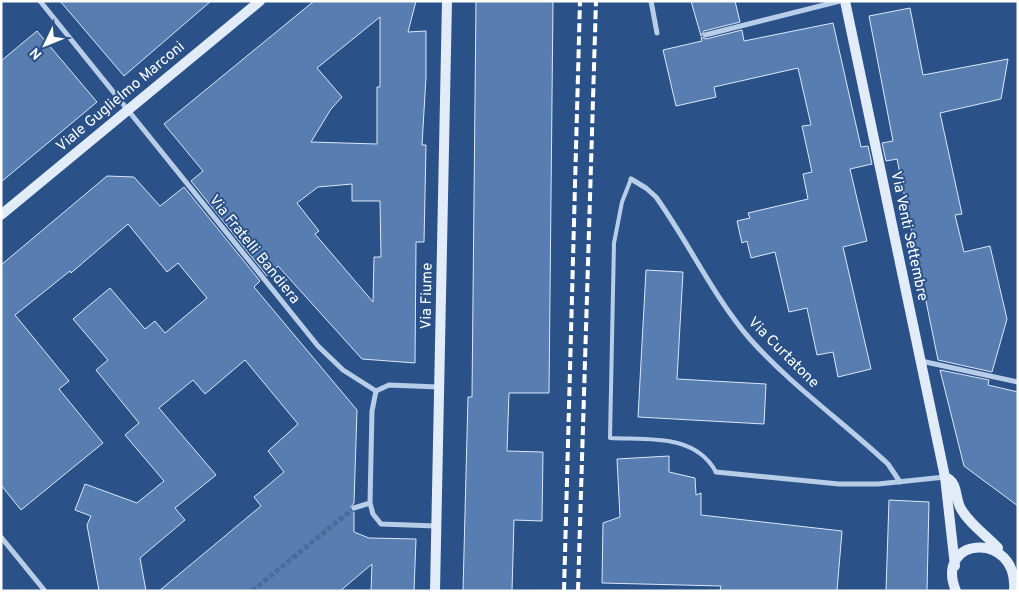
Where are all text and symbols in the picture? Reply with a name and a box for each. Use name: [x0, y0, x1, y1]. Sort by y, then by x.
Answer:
north arrow: [20, 20, 70, 70]
street label: Viale Guglielmo Marconi: [53, 38, 189, 157]
text: N: [27, 43, 46, 62]
street label: Via Venti Settembre: [885, 170, 932, 303]
street label: Via Fratelli Bandiera: [204, 192, 304, 308]
street label: Via Fiume: [417, 262, 438, 330]
street label: Via Curtatone: [743, 313, 823, 393]

